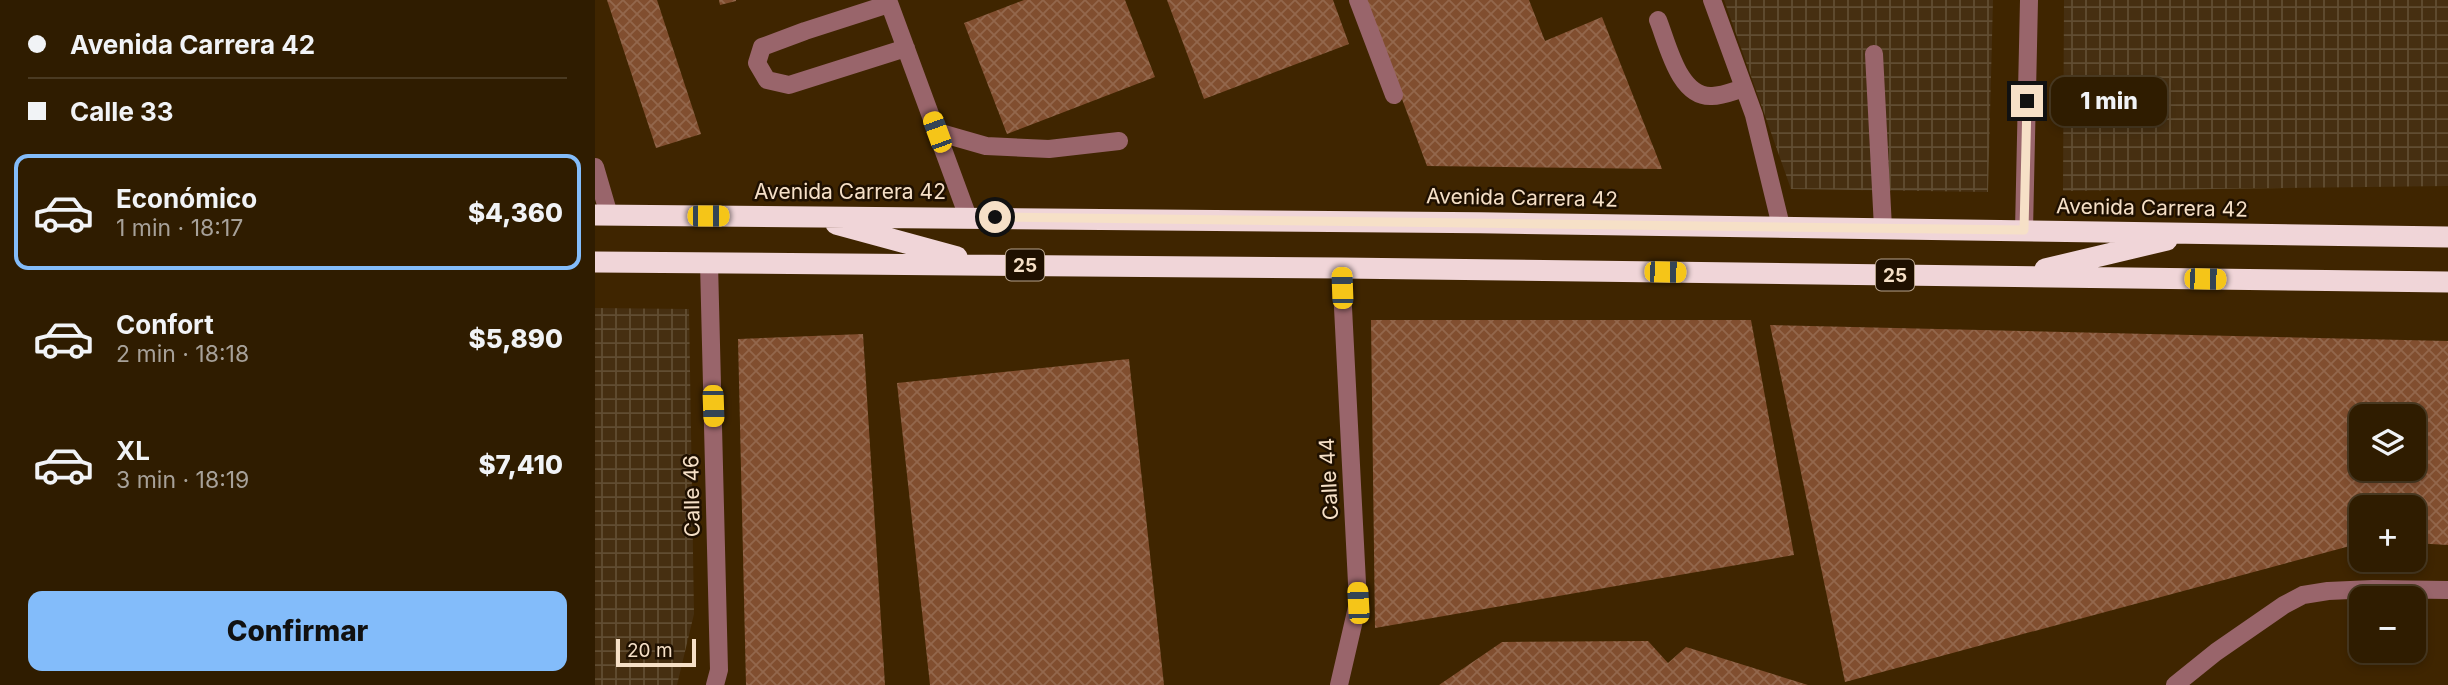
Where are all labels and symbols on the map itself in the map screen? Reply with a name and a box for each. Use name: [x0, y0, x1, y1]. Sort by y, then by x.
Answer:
callout: 1 min: [2051, 76, 2167, 126]
route end: [2011, 85, 2043, 117]
car: [920, 109, 955, 155]
street label: Avenida Carrera 42: [754, 179, 946, 204]
street label: Avenida Carrera 42: [1426, 183, 1618, 212]
street label: Avenida Carrera 42: [2056, 193, 2248, 222]
route start: [979, 201, 1011, 233]
car: [688, 206, 730, 227]
road number: 25: [1006, 249, 1044, 280]
road number: 25: [1876, 260, 1914, 290]
car: [1644, 261, 1687, 283]
car: [1331, 267, 1354, 309]
car: [2184, 268, 2227, 290]
car: [702, 385, 725, 427]
street label: Calle 44: [1314, 437, 1343, 521]
street label: Calle 46: [678, 455, 705, 537]
car: [1347, 581, 1370, 625]
scale bar: [616, 636, 697, 668]

